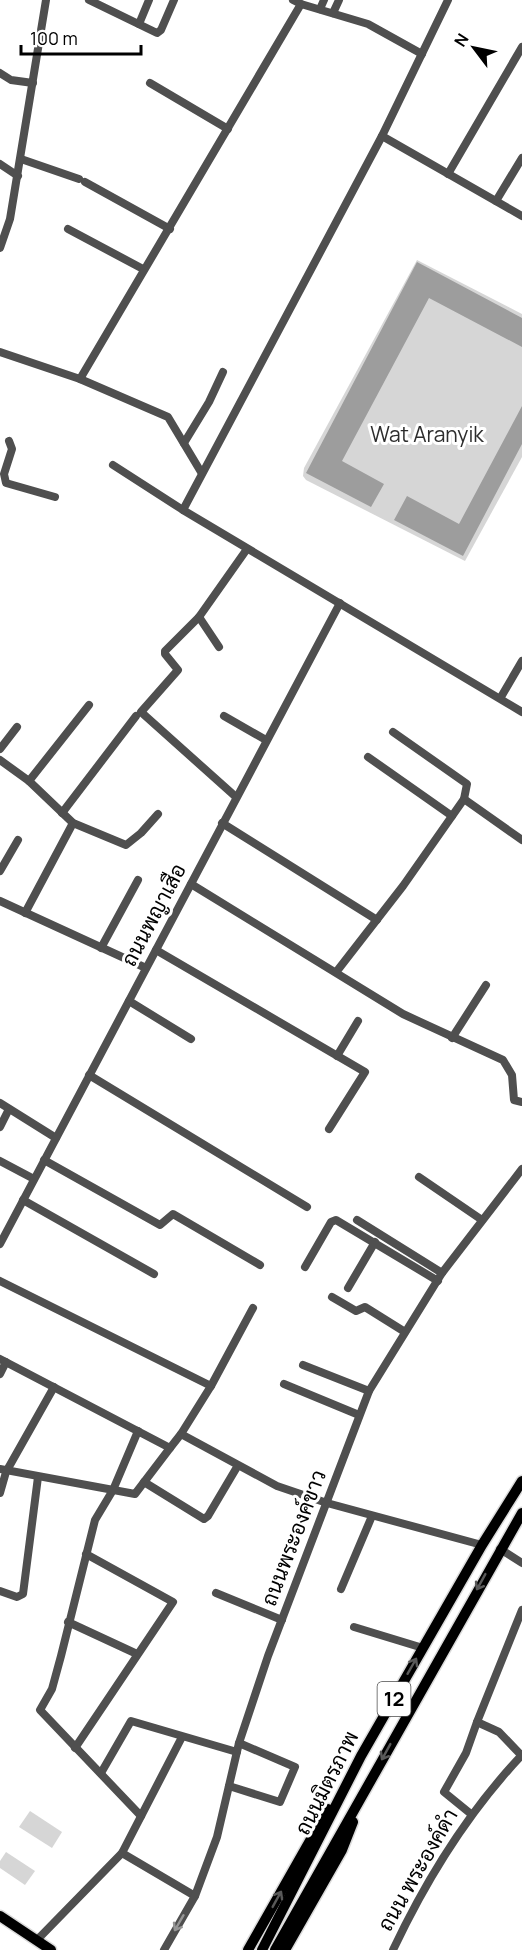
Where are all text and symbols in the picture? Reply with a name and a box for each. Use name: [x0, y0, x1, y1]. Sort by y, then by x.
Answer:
scale bar: [21, 18, 141, 56]
north arrow: [444, 18, 504, 78]
text: 100 m: [30, 26, 78, 50]
text: N: [449, 29, 474, 51]
park label: Wat Aranyik: [370, 420, 484, 448]
street label: ถนนพญาเสือ: [114, 858, 192, 971]
street label: ถนนพระองค์ขาว: [254, 1466, 332, 1610]
one-way arrow: [475, 1573, 487, 1590]
one-way arrow: [407, 1658, 418, 1676]
road number: 12: [378, 1682, 410, 1716]
street label: ถนนมิตรภาพ: [288, 1726, 364, 1839]
one-way arrow: [380, 1742, 391, 1760]
street label: ถนน พระองค์ดำ: [371, 1803, 463, 1936]
one-way arrow: [271, 1891, 283, 1908]
one-way arrow: [173, 1914, 185, 1931]

